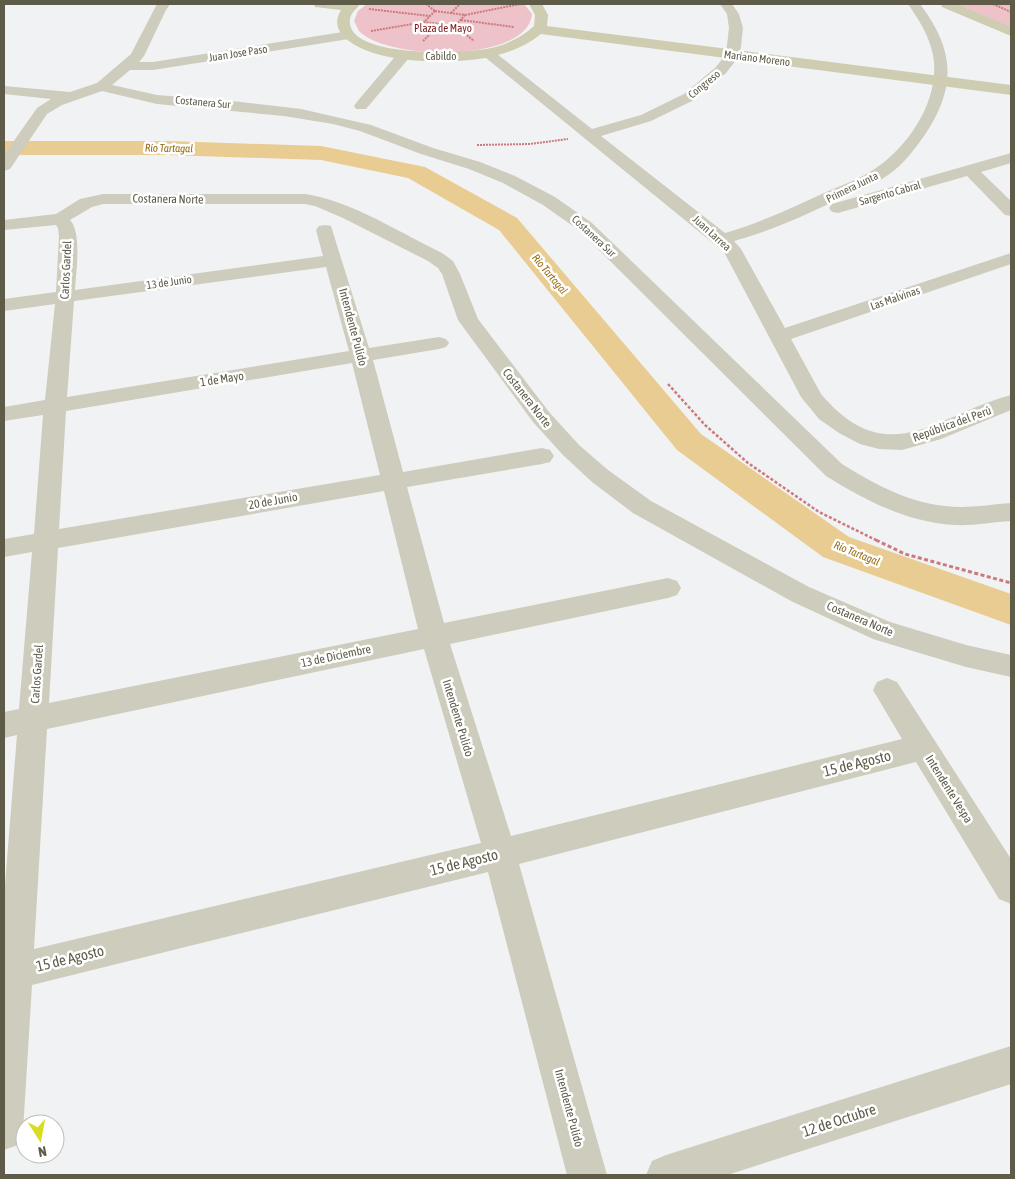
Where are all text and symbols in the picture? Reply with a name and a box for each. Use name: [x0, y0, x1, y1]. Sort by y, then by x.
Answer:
park label: Plaza de Mayo: [414, 22, 472, 34]
street label: Juan Jose Paso: [208, 42, 268, 64]
street label: Mariano Moreno: [723, 48, 791, 68]
street label: Cabildo: [426, 50, 457, 62]
street label: Congreso: [686, 68, 722, 100]
street label: Costanera Sur: [175, 94, 232, 110]
water label: Río Tartagal: [145, 142, 193, 154]
street label: Primera Junta: [824, 169, 880, 205]
street label: Sargento Cabral: [858, 178, 922, 208]
street label: Costanera Norte: [132, 191, 204, 207]
street label: Costanera Sur: [570, 213, 619, 260]
street label: Juan Larrea: [691, 213, 733, 253]
street label: Carlos Gardel: [57, 239, 75, 300]
water label: Río Tartagal: [530, 252, 570, 296]
street label: 13 de Junio: [146, 273, 192, 291]
street label: Las Malvinas: [869, 284, 921, 312]
street label: Intendente Pulido: [336, 287, 370, 368]
street label: Costanera Norte: [500, 366, 554, 430]
street label: 1 de Mayo: [199, 369, 245, 389]
street label: República del Perú: [911, 403, 993, 445]
street label: 20 de Junio: [247, 490, 299, 512]
water label: Río Tartagal: [832, 538, 882, 568]
street label: Costanera Norte: [825, 599, 895, 639]
street label: 13 de Diciembre: [300, 642, 372, 670]
street label: Carlos Gardel: [28, 643, 46, 704]
street label: Intendente Pulido: [440, 678, 476, 759]
street label: 15 de Agosto: [821, 746, 893, 780]
street label: Intendente Vespa: [923, 752, 975, 826]
street label: 15 de Agosto: [428, 845, 500, 879]
street label: 15 de Agosto: [34, 941, 106, 975]
street label: Intendente Pulido: [552, 1068, 586, 1149]
street label: 12 de Octubre: [800, 1100, 878, 1140]
north arrow: [15, 1114, 65, 1164]
text: N: [37, 1143, 48, 1160]

